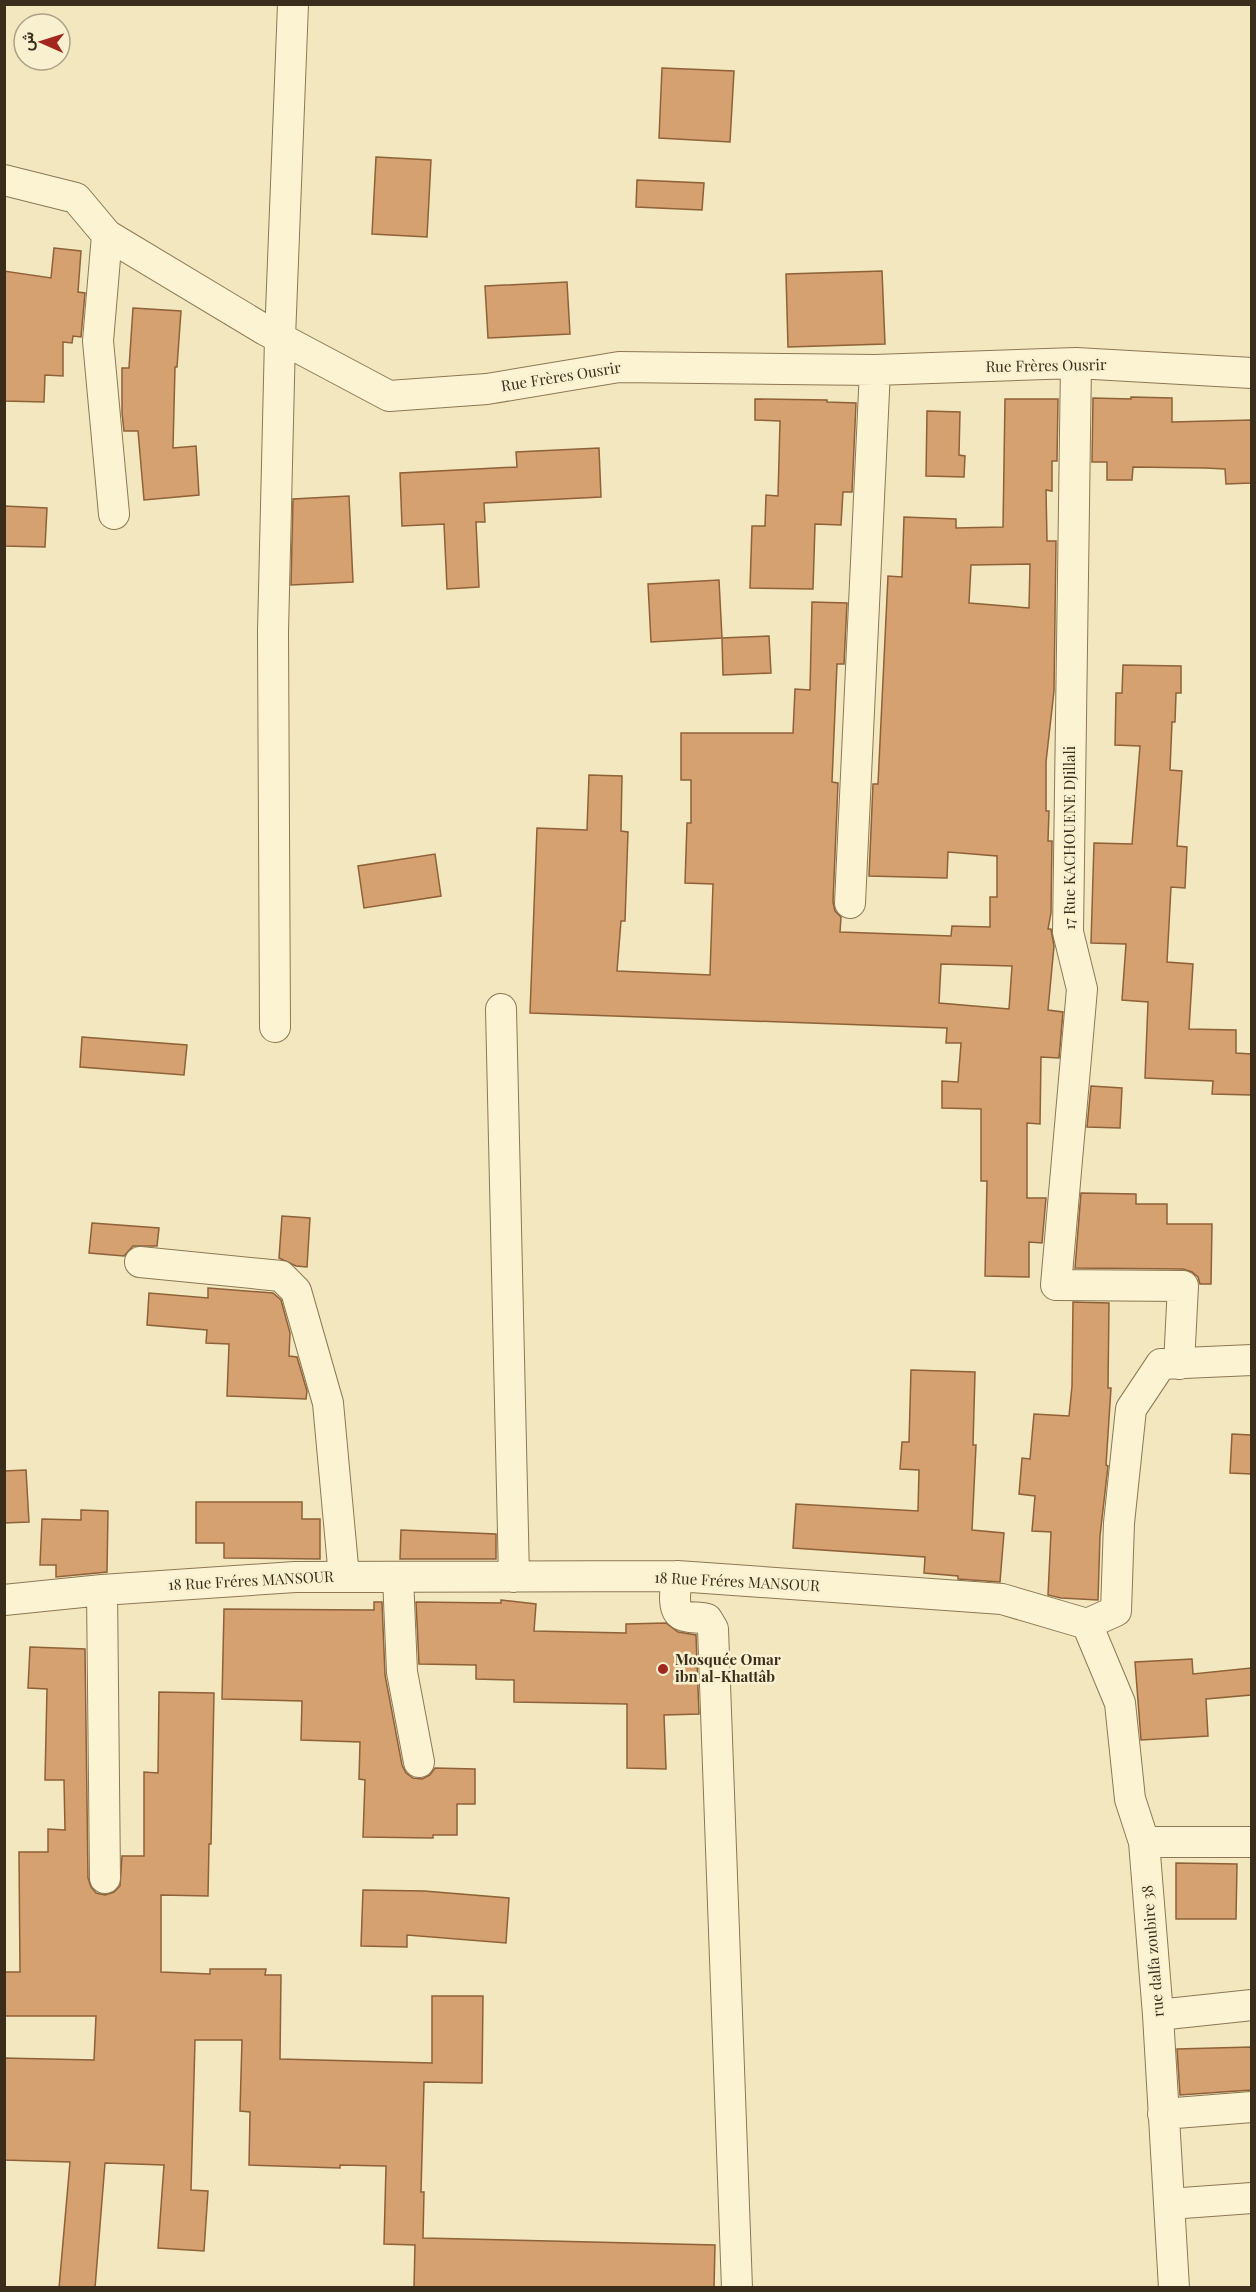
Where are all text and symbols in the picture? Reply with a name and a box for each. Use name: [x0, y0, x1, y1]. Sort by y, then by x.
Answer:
north arrow: [12, 12, 72, 72]
text: ش: [16, 31, 38, 51]
street label: Rue Frères Ousrir: [985, 354, 1107, 376]
street label: Rue Frères Ousrir: [500, 357, 622, 395]
street label: 17 Rue KACHOUENE DJillali: [1059, 745, 1079, 930]
street label: 18 Rue Fréres MANSOUR: [168, 1566, 334, 1594]
street label: 18 Rue Fréres MANSOUR: [654, 1567, 821, 1595]
place label: Mosquée Omar ibn al-Khattâb: [675, 1649, 781, 1686]
marker: Mosquée Omar ibn al-Khattâb: [656, 1662, 670, 1676]
street label: rue dalfa zoubire 38: [1136, 1884, 1168, 2018]

